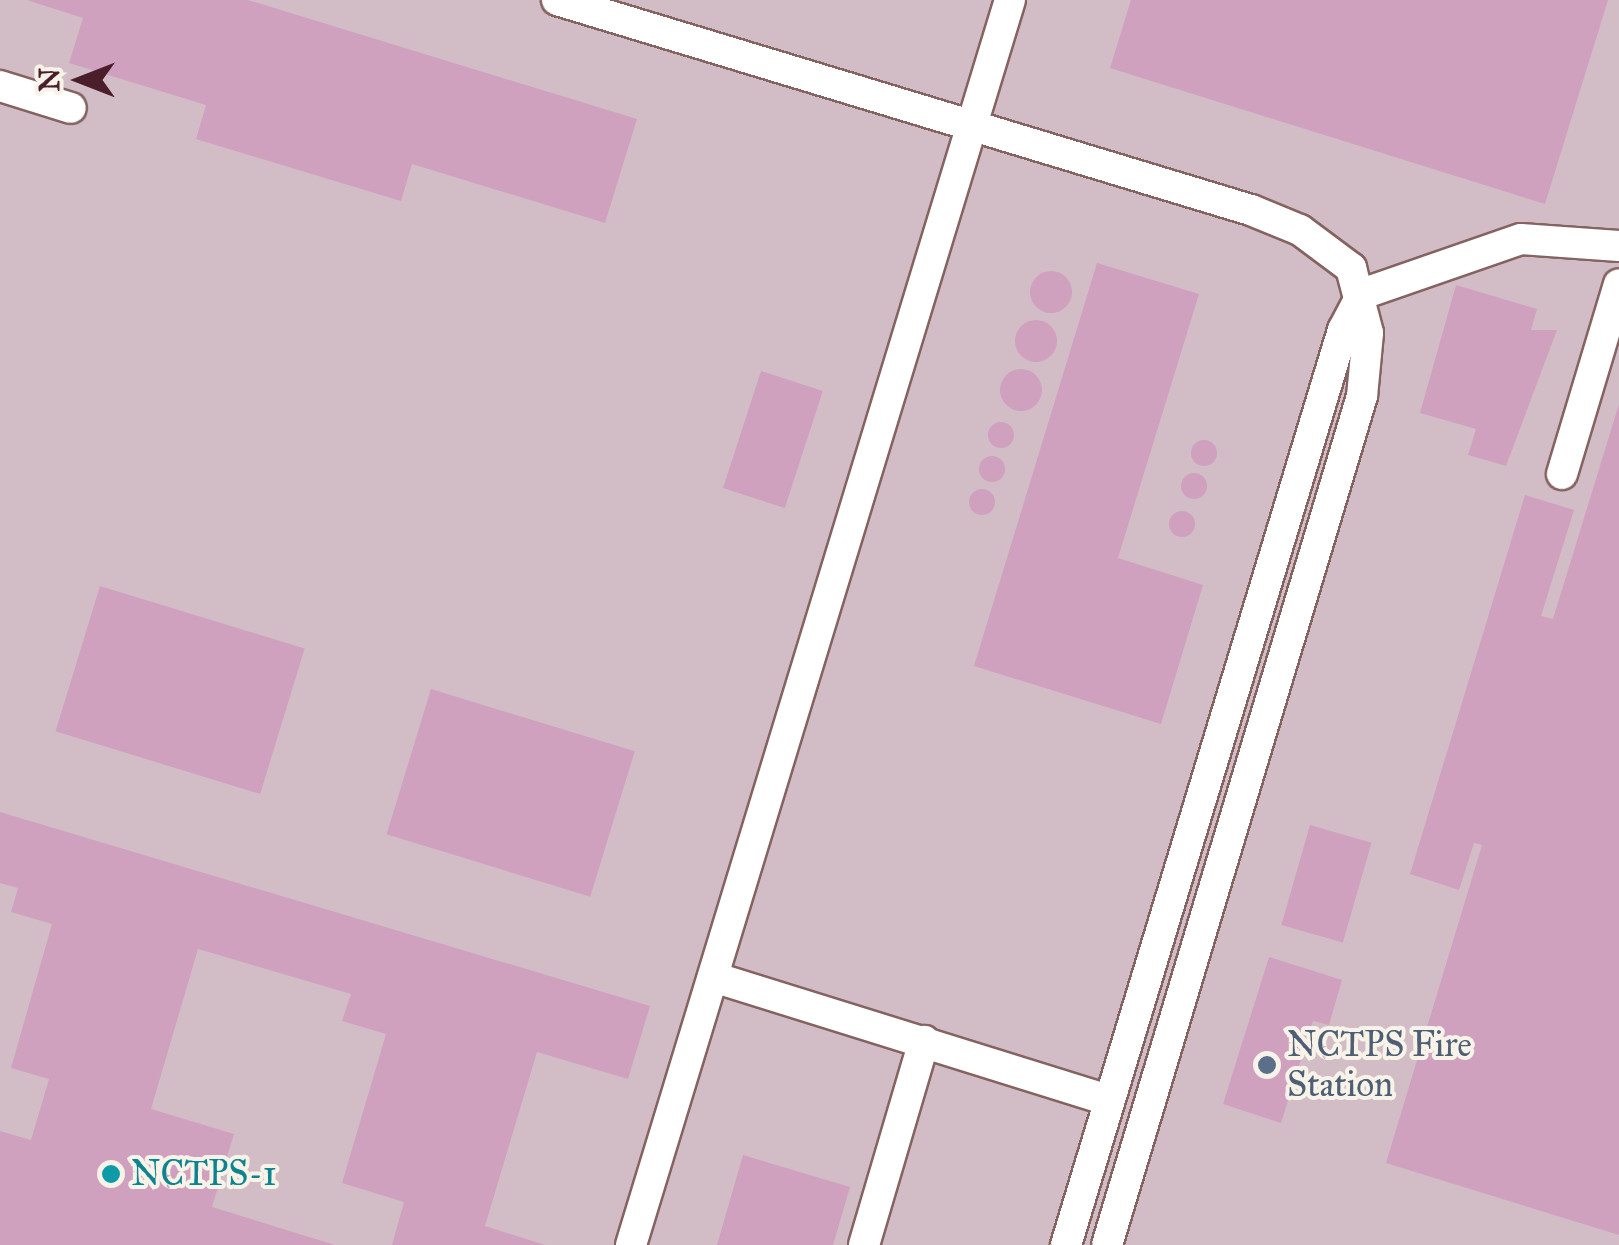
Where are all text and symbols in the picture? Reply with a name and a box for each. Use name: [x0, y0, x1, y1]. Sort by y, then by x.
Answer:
north arrow: [30, 30, 130, 130]
text: N: [32, 68, 67, 92]
place label: NCTPS Fire Station: [1287, 1024, 1472, 1106]
marker: NCTPS Fire Station: [1256, 1054, 1278, 1076]
place label: NCTPS-1: [131, 1153, 277, 1195]
marker: NCTPS-1: [100, 1163, 122, 1185]

